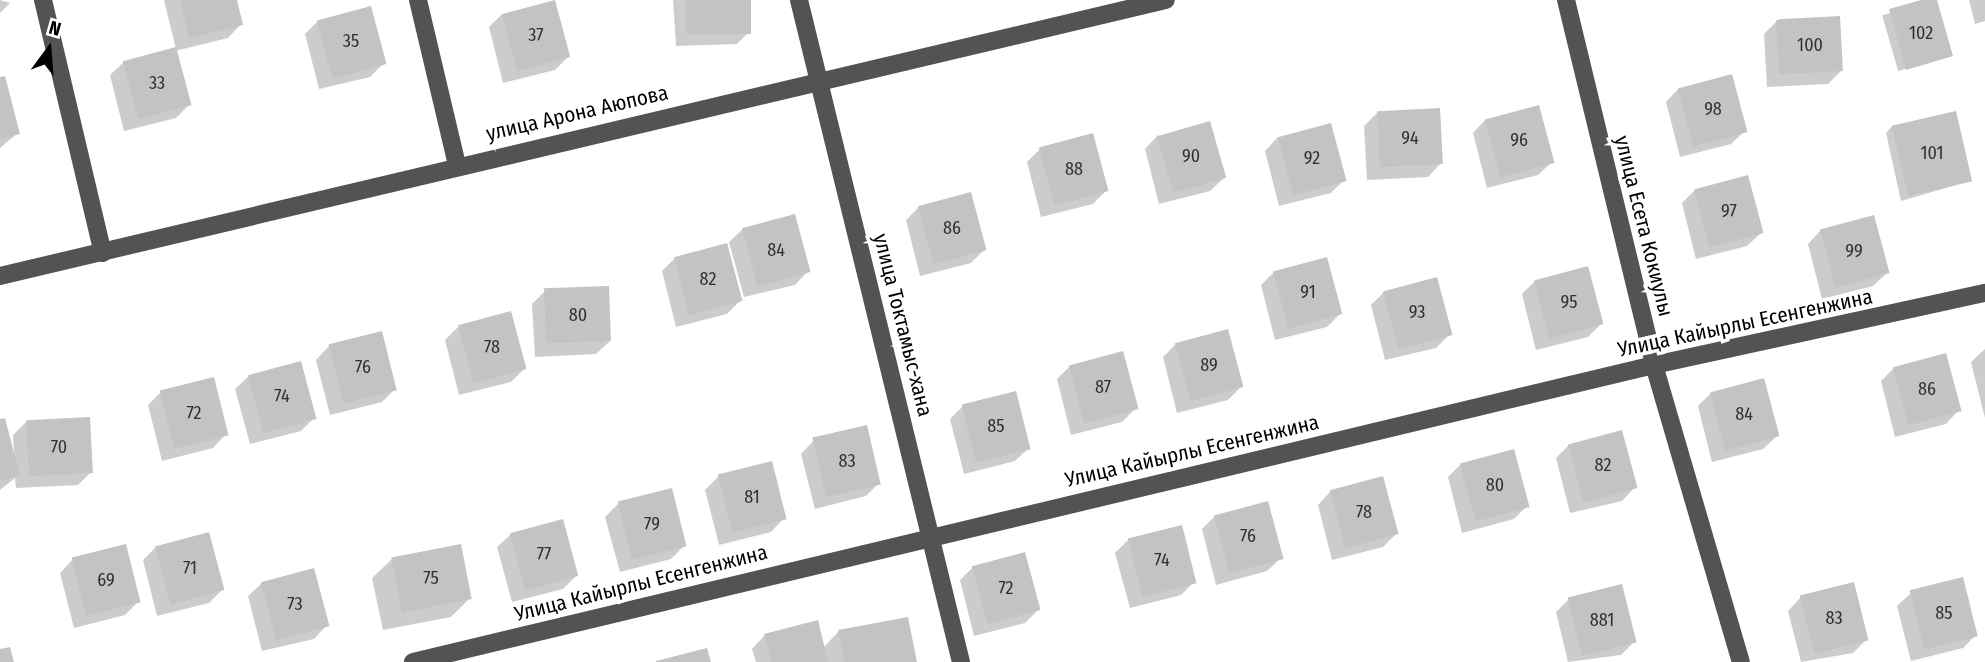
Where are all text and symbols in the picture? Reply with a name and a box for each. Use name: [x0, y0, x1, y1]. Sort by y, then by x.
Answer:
north arrow: [14, 14, 84, 84]
text: N: [46, 16, 64, 41]
house number: 102: [1909, 22, 1933, 44]
house number: 37: [528, 24, 544, 46]
house number: 35: [343, 30, 359, 52]
house number: 100: [1797, 34, 1823, 56]
house number: 33: [149, 72, 165, 94]
street label: улица Арона Аюпова: [484, 80, 670, 146]
house number: 98: [1704, 98, 1722, 120]
house number: 94: [1401, 127, 1419, 149]
house number: 96: [1510, 129, 1528, 151]
street label: улица Есета Кокиулы: [1609, 133, 1679, 319]
house number: 101: [1921, 142, 1943, 164]
house number: 90: [1182, 145, 1200, 167]
house number: 92: [1304, 147, 1320, 169]
house number: 88: [1065, 158, 1083, 180]
house number: 97: [1721, 200, 1737, 222]
house number: 86: [943, 217, 961, 239]
street label: улица Токтамыс-хана: [868, 231, 938, 419]
house number: 84: [767, 239, 785, 261]
house number: 99: [1845, 240, 1863, 262]
house number: 82: [700, 268, 716, 290]
house number: 91: [1300, 281, 1316, 303]
street label: Улица Кайырлы Есенгенжина: [1615, 284, 1875, 362]
house number: 95: [1560, 291, 1578, 313]
house number: 93: [1409, 301, 1425, 323]
house number: 80: [569, 304, 587, 326]
house number: 78: [484, 336, 500, 358]
house number: 89: [1200, 354, 1218, 376]
house number: 76: [355, 356, 371, 378]
house number: 87: [1095, 376, 1111, 398]
house number: 86: [1918, 378, 1936, 400]
house number: 74: [274, 385, 290, 407]
house number: 72: [186, 402, 202, 424]
house number: 84: [1735, 403, 1753, 425]
street label: Улица Кайырлы Есенгенжина: [1063, 410, 1321, 492]
house number: 85: [987, 415, 1005, 437]
house number: 70: [51, 436, 67, 458]
house number: 83: [838, 450, 856, 472]
house number: 82: [1595, 454, 1611, 476]
house number: 80: [1486, 474, 1504, 496]
house number: 81: [744, 486, 760, 508]
house number: 78: [1356, 501, 1372, 523]
house number: 79: [644, 513, 660, 535]
house number: 76: [1240, 525, 1256, 547]
street label: Улица Кайырлы Есенгенжина: [512, 539, 770, 627]
house number: 77: [537, 543, 551, 565]
house number: 74: [1154, 549, 1170, 571]
house number: 71: [183, 557, 197, 579]
house number: 75: [423, 567, 439, 589]
house number: 69: [97, 569, 115, 591]
house number: 72: [998, 577, 1014, 599]
house number: 73: [287, 593, 303, 615]
house number: 85: [1935, 602, 1953, 624]
house number: 83: [1825, 607, 1843, 629]
house number: 881: [1590, 609, 1614, 631]

